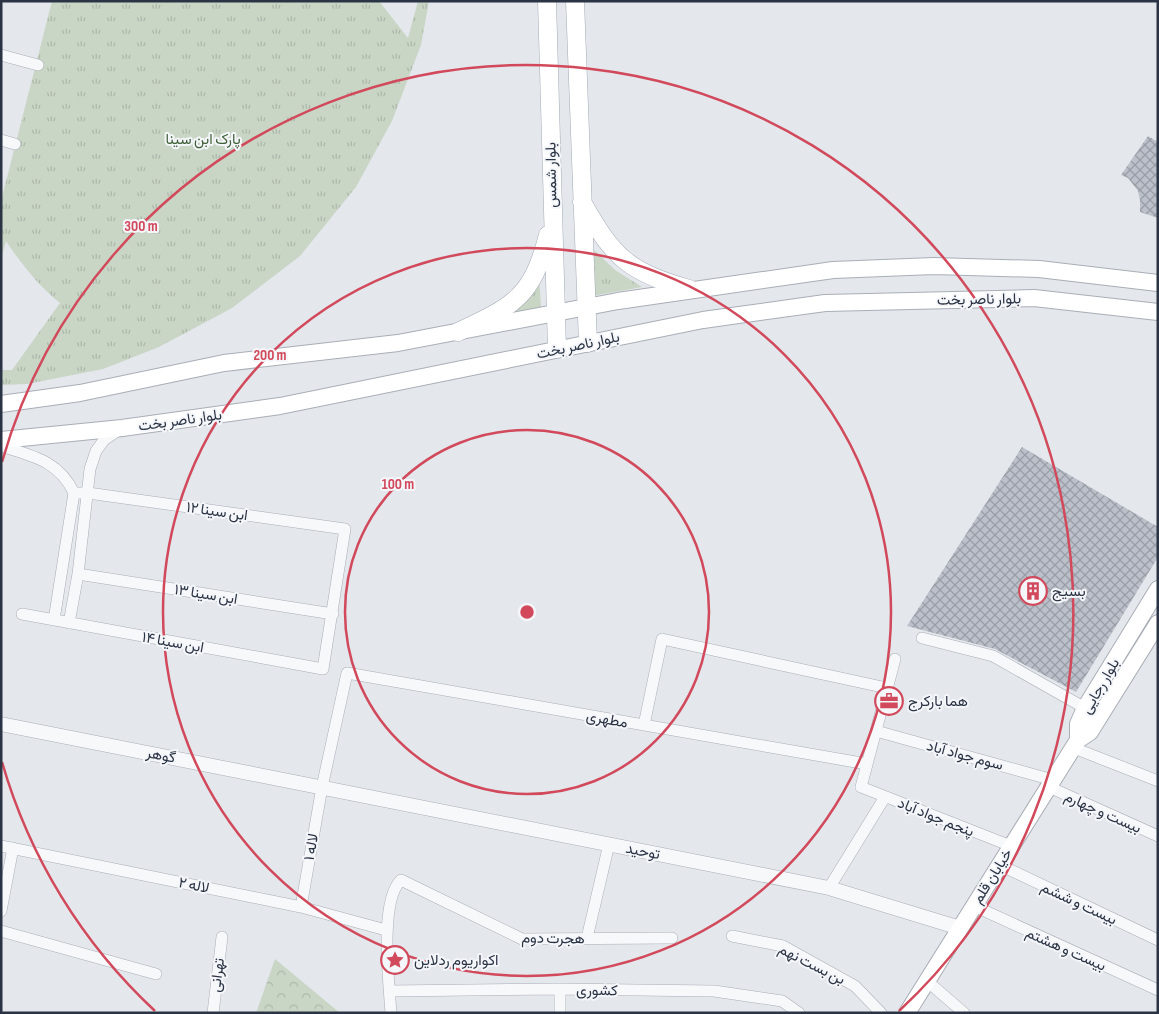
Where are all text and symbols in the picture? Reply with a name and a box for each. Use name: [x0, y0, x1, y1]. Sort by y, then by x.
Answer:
park label: پارک ابن سینا: [165, 130, 241, 149]
street label: بلوار شمس: [541, 142, 562, 208]
text: 300 m: [124, 217, 158, 236]
street label: بلوار ناصر بخت: [937, 289, 1021, 310]
street label: بلوار ناصر بخت: [535, 327, 621, 364]
text: 200 m: [253, 346, 287, 365]
street label: بلوار ناصر بخت: [137, 405, 223, 436]
text: 100 m: [382, 475, 414, 494]
street label: ابن سینا ۱۲: [185, 498, 249, 525]
building icon: بسیج: [1018, 576, 1048, 606]
street label: ابن سینا ۱۳: [173, 580, 239, 609]
place label: بسیج: [1052, 582, 1086, 602]
centre of rings: [518, 603, 536, 621]
street label: ابن سینا ۱۴: [140, 628, 205, 657]
street label: بلوار رجایی: [1077, 655, 1124, 718]
office icon: هما بارکرج: [874, 686, 904, 716]
place label: هما بارکرج: [908, 692, 968, 712]
street label: مطهری: [585, 706, 629, 732]
street label: سوم جواد آباد: [924, 736, 1005, 775]
street label: گوهر: [144, 743, 178, 768]
street label: بیست و چهارم: [1061, 787, 1144, 838]
street label: پنجم جواد آباد: [895, 794, 977, 841]
street label: لاله ۱: [300, 832, 323, 862]
street label: توحید: [624, 839, 662, 864]
street label: خیابان قلم: [968, 845, 1017, 907]
street label: لاله ۲: [177, 873, 211, 898]
street label: بیست و ششم: [1038, 878, 1120, 929]
street label: بیست و هشتم: [1023, 923, 1109, 976]
street label: هجرت دوم: [521, 928, 585, 949]
street label: بن بست نهم: [775, 940, 848, 989]
place icon: اکواریوم ردلاین: [380, 945, 410, 975]
place label: اکواریوم ردلاین: [414, 951, 499, 970]
street label: تهرانی: [206, 956, 229, 993]
street label: کشوری: [576, 981, 618, 1000]

